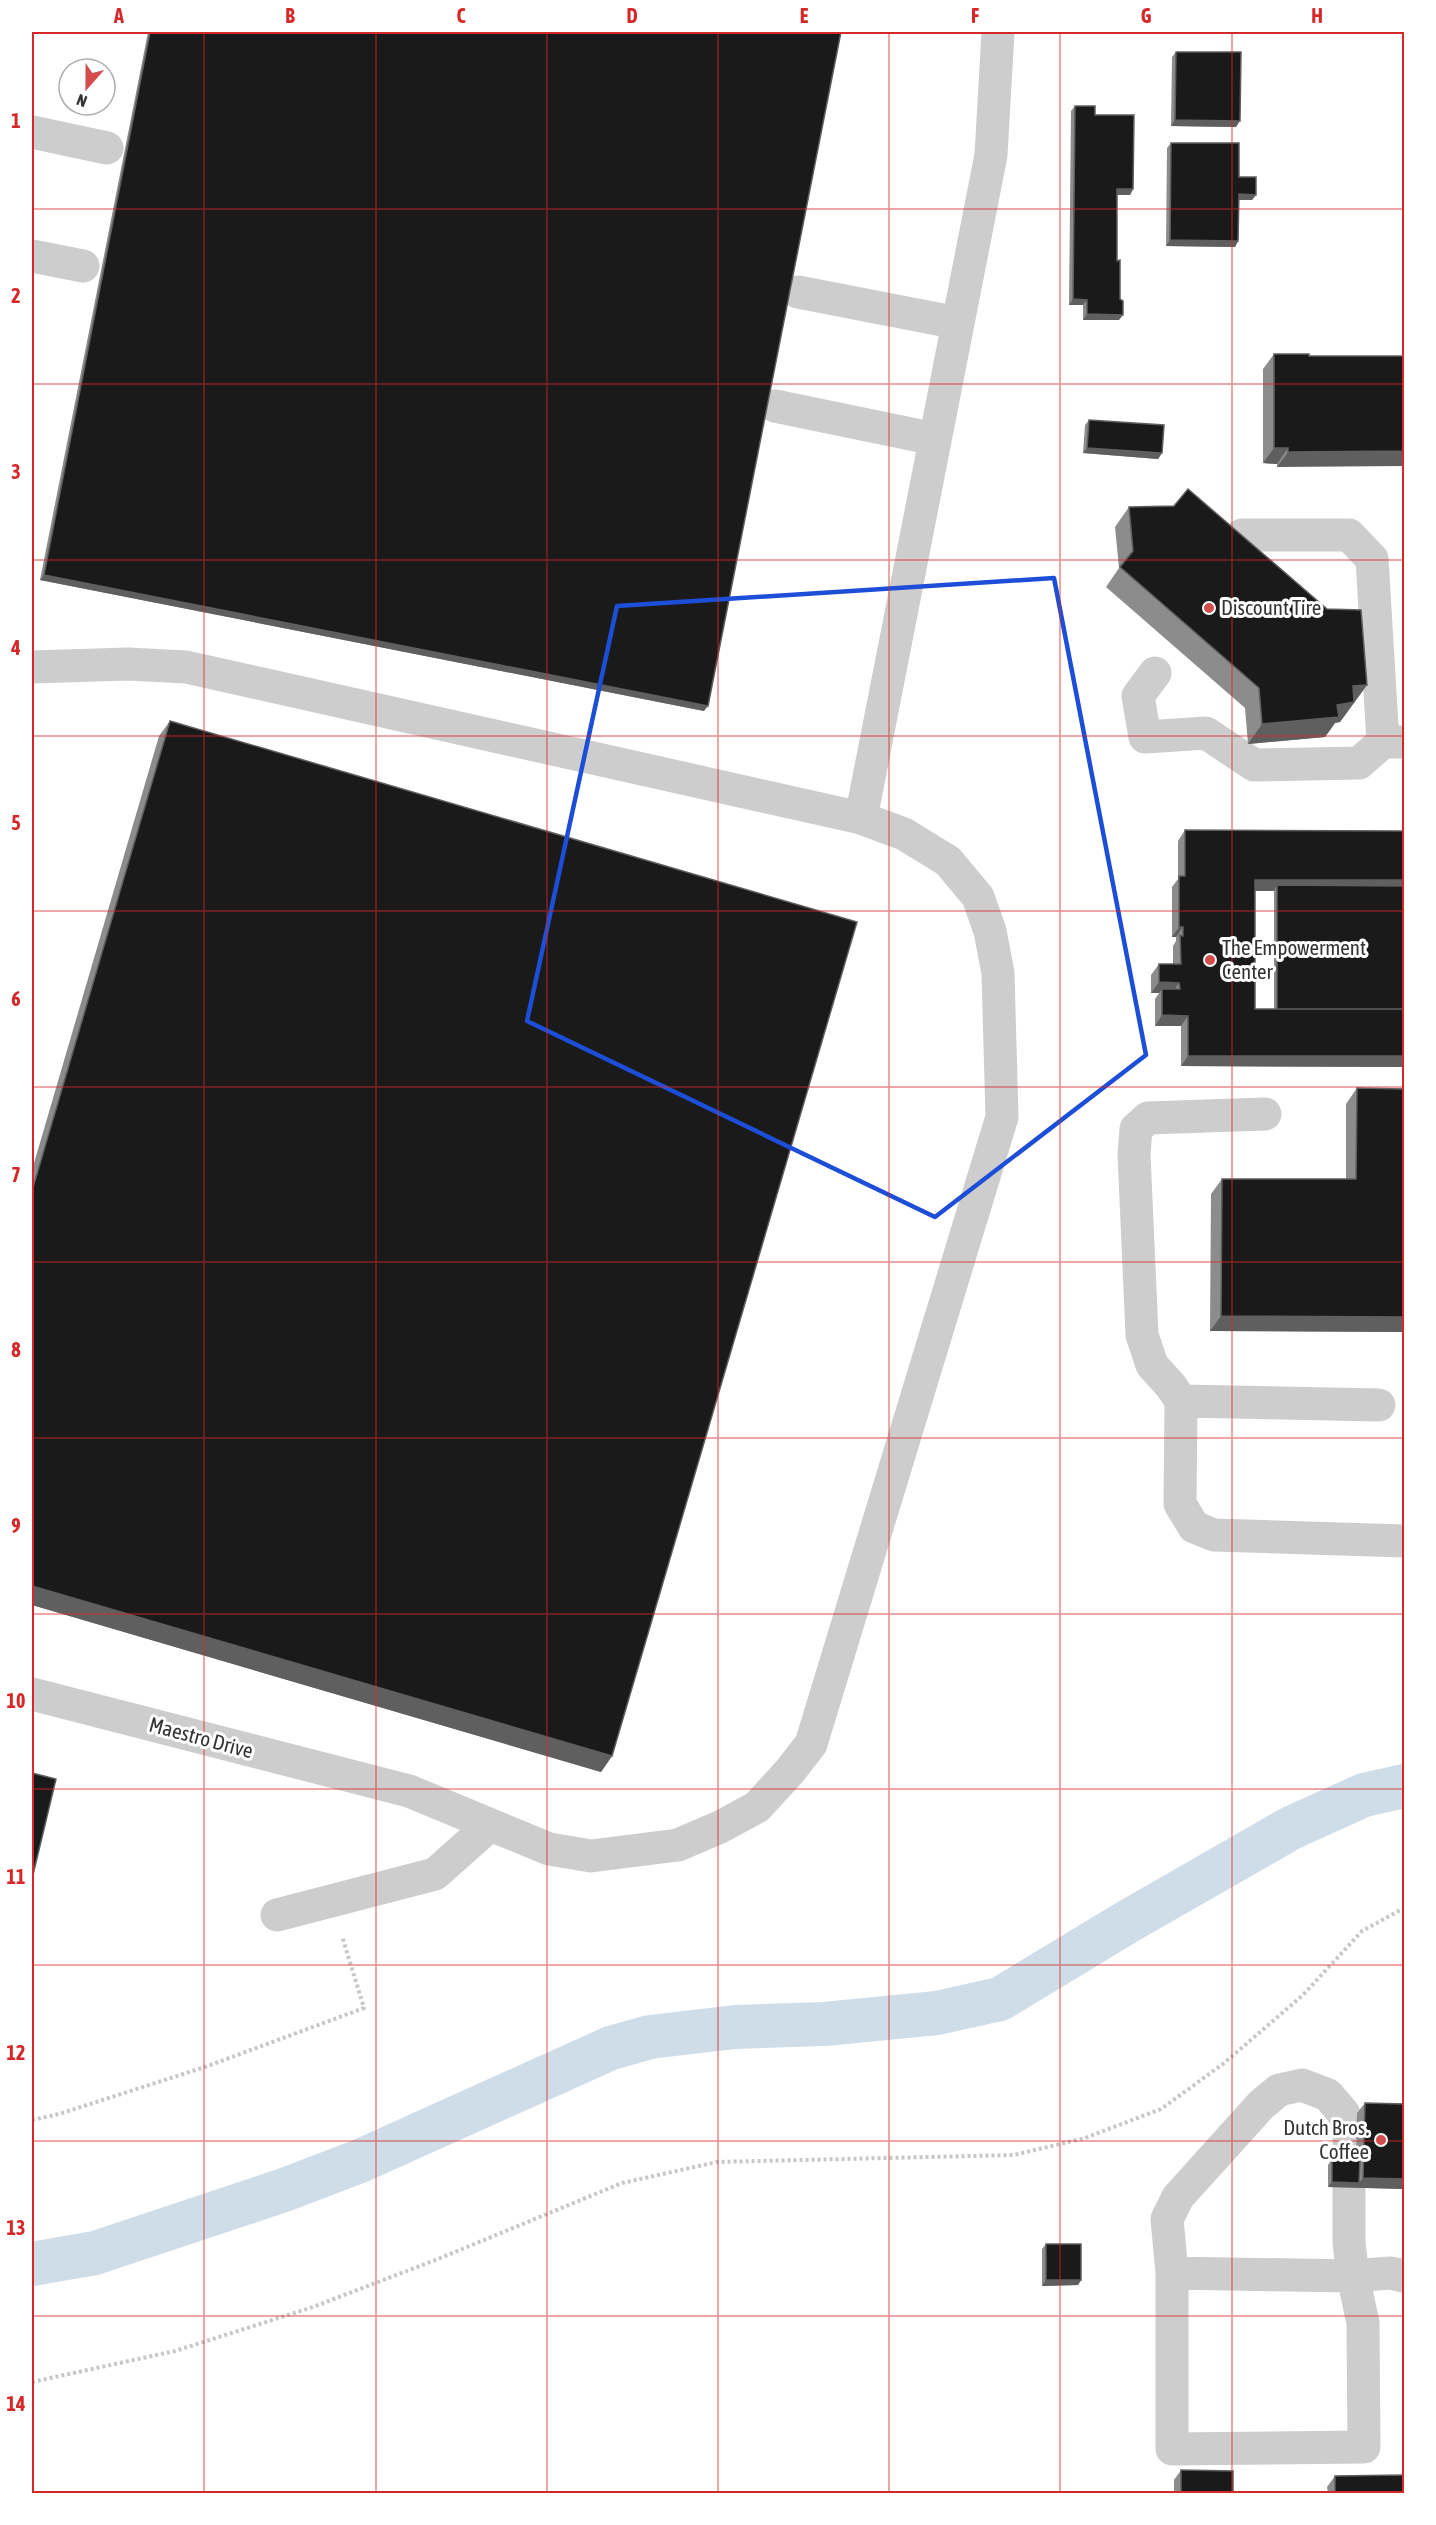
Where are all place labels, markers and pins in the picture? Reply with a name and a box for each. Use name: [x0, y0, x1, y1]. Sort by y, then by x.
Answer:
place label: Discount Tire: [1221, 595, 1321, 619]
marker: Discount Tire: [1202, 601, 1216, 615]
place label: The Empowerment Center: [1222, 935, 1366, 983]
marker: The Empowerment Center: [1203, 953, 1217, 967]
place label: Dutch Bros. Coffee: [1283, 2115, 1369, 2163]
marker: Dutch Bros. Coffee: [1374, 2133, 1388, 2147]

